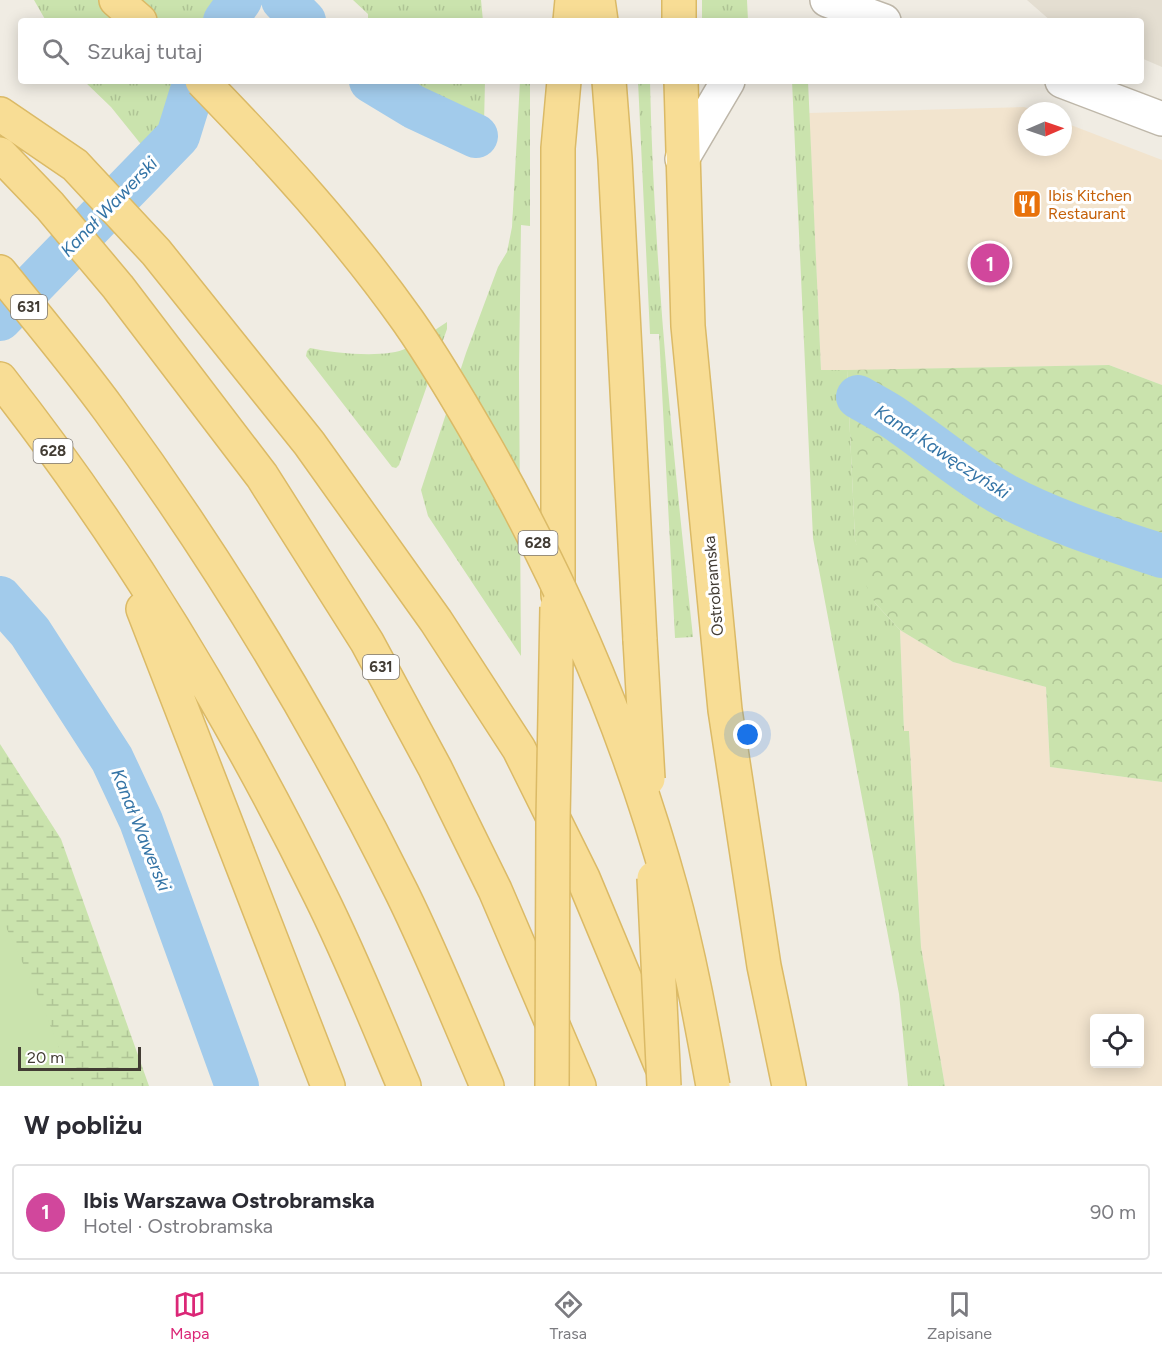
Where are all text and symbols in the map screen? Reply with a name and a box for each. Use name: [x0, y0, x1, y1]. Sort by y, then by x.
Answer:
search box: [18, 18, 1144, 84]
icon: search: [39, 35, 72, 68]
text: Szukaj tutaj: [87, 38, 203, 65]
north arrow: [1018, 102, 1072, 156]
water label: Kanał Wawerski: [56, 152, 163, 261]
place label: Ibis Kitchen Restaurant: [1048, 186, 1132, 223]
restaurant icon: Ibis Kitchen Restaurant: [1011, 188, 1043, 220]
pin: 1: [970, 240, 1010, 286]
road number: 631: [11, 295, 47, 319]
water label: Kanał Kawęczyński: [871, 400, 1014, 504]
road number: 628: [34, 439, 72, 463]
road number: 628: [518, 531, 558, 555]
street label: Ostrobramska: [700, 535, 727, 637]
road number: 631: [363, 655, 399, 679]
your location: [733, 720, 762, 749]
water label: Kanał Wawerski: [106, 766, 176, 895]
map controls: [1090, 1014, 1144, 1068]
button: locate: [1090, 1014, 1144, 1068]
scale bar: [18, 1044, 141, 1072]
text: 20 m: [27, 1048, 64, 1067]
text: W pobliżu: [24, 1109, 142, 1141]
text: Ibis Warszawa Ostrobramska: [83, 1187, 375, 1214]
text: 1: [41, 1200, 50, 1224]
text: 90 m: [1090, 1200, 1136, 1224]
text: Hotel · Ostrobramska: [83, 1214, 273, 1238]
tab: Mapa: [170, 1288, 209, 1343]
tab: Trasa: [550, 1288, 587, 1343]
tab: Zapisane: [927, 1288, 992, 1343]

